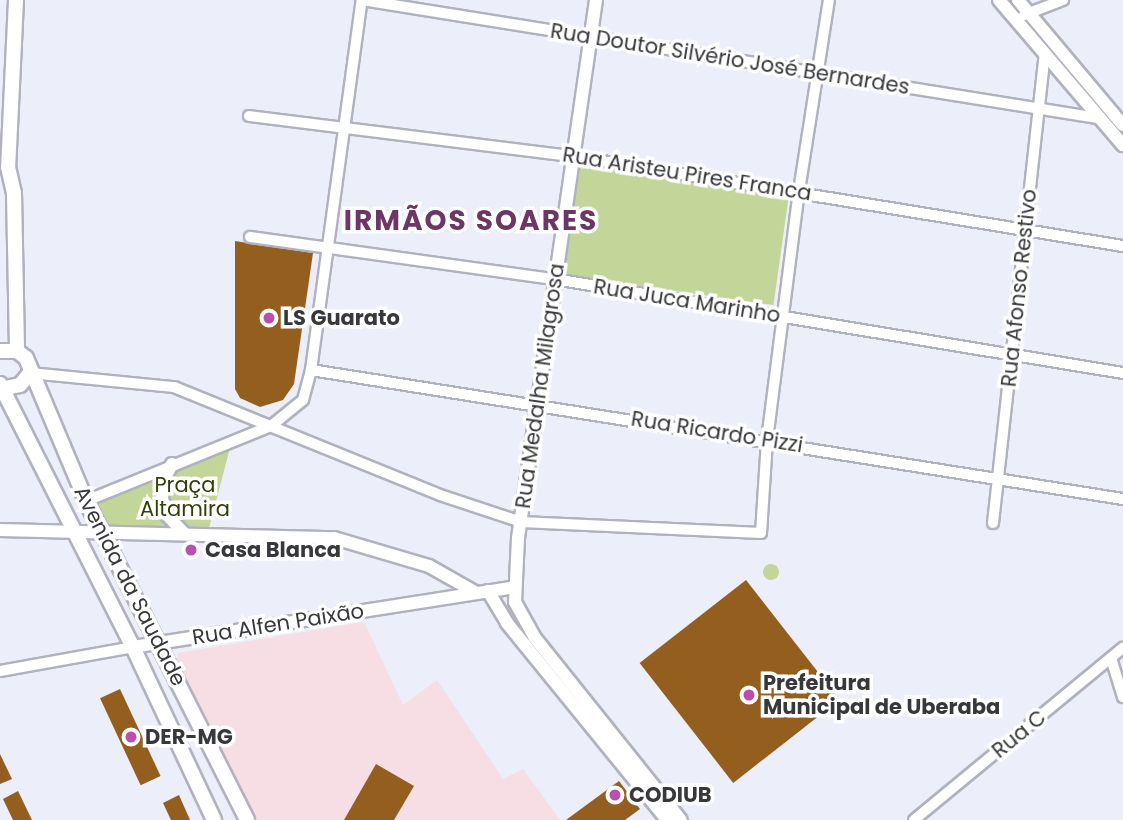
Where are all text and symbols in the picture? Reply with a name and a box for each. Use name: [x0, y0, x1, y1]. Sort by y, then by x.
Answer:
street label: Rua Doutor Silvério José Bernardes: [549, 18, 911, 100]
street label: Rua Aristeu Pires Franca: [561, 142, 813, 206]
street label: Rua Afonso Restivo: [996, 188, 1042, 388]
district label: IRMÃOS SOARES: [345, 204, 597, 238]
street label: Rua Medalha Milagrosa: [510, 262, 570, 510]
street label: Rua Juca Marinho: [592, 274, 782, 328]
place label: LS Guarato: [283, 305, 400, 331]
marker: LS Guarato: [261, 310, 277, 326]
street label: Rua Ricardo Pizzi: [629, 406, 805, 458]
park label: Praça Altamira: [140, 472, 230, 522]
street label: Avenida da Saudade: [69, 482, 191, 690]
place label: Casa Blanca: [205, 537, 341, 563]
marker: Casa Blanca: [183, 542, 199, 558]
street label: Rua Alfen Paixão: [190, 598, 366, 650]
place label: Prefeitura Municipal de Uberaba: [763, 670, 1000, 720]
marker: Prefeitura Municipal de Uberaba: [741, 687, 757, 703]
street label: Rua C: [987, 705, 1051, 763]
place label: DER-MG: [145, 724, 233, 750]
marker: DER-MG: [123, 729, 139, 745]
place label: CODIUB: [629, 782, 712, 808]
marker: CODIUB: [607, 787, 623, 803]

